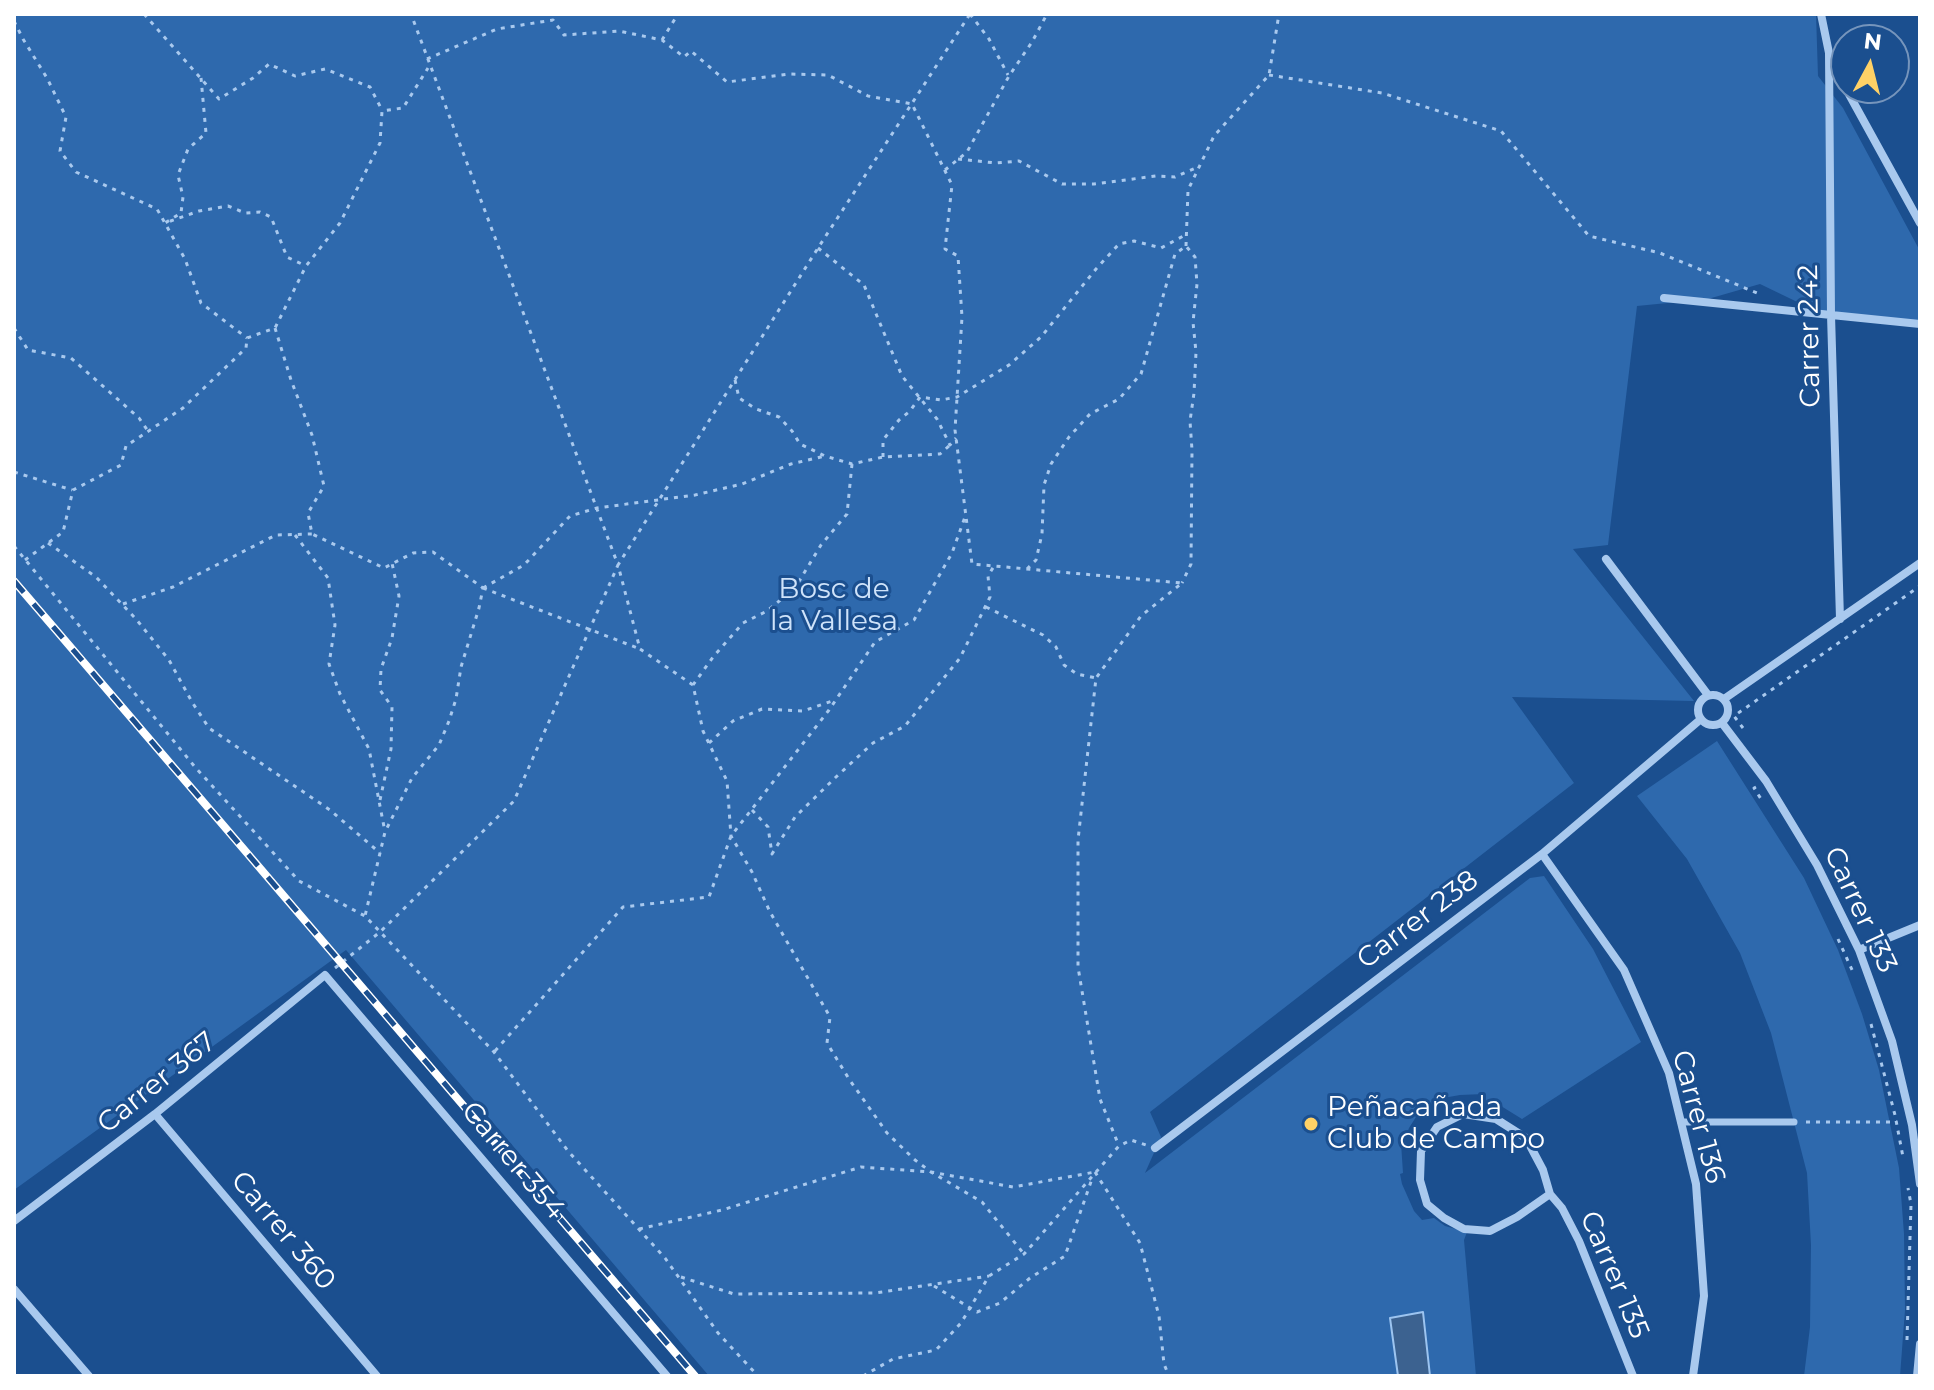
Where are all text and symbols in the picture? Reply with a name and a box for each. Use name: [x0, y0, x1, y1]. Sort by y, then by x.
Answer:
north arrow: [1830, 24, 1910, 104]
text: N: [1862, 27, 1883, 56]
street label: Carrer 242: [1792, 264, 1828, 408]
park label: Bosc de la Vallesa: [770, 573, 898, 639]
street label: Carrer 133: [1816, 842, 1904, 978]
street label: Carrer 238: [1351, 864, 1485, 976]
street label: Carrer 367: [91, 1025, 223, 1141]
street label: Carrer 136: [1664, 1047, 1732, 1187]
place label: Peñacañada Club de Campo: [1327, 1091, 1545, 1157]
street label: Carrer 354: [454, 1095, 572, 1227]
marker: Peñacañada Club de Campo: [1302, 1115, 1320, 1133]
street label: Carrer 360: [224, 1165, 342, 1297]
street label: Carrer 135: [1572, 1206, 1656, 1344]

